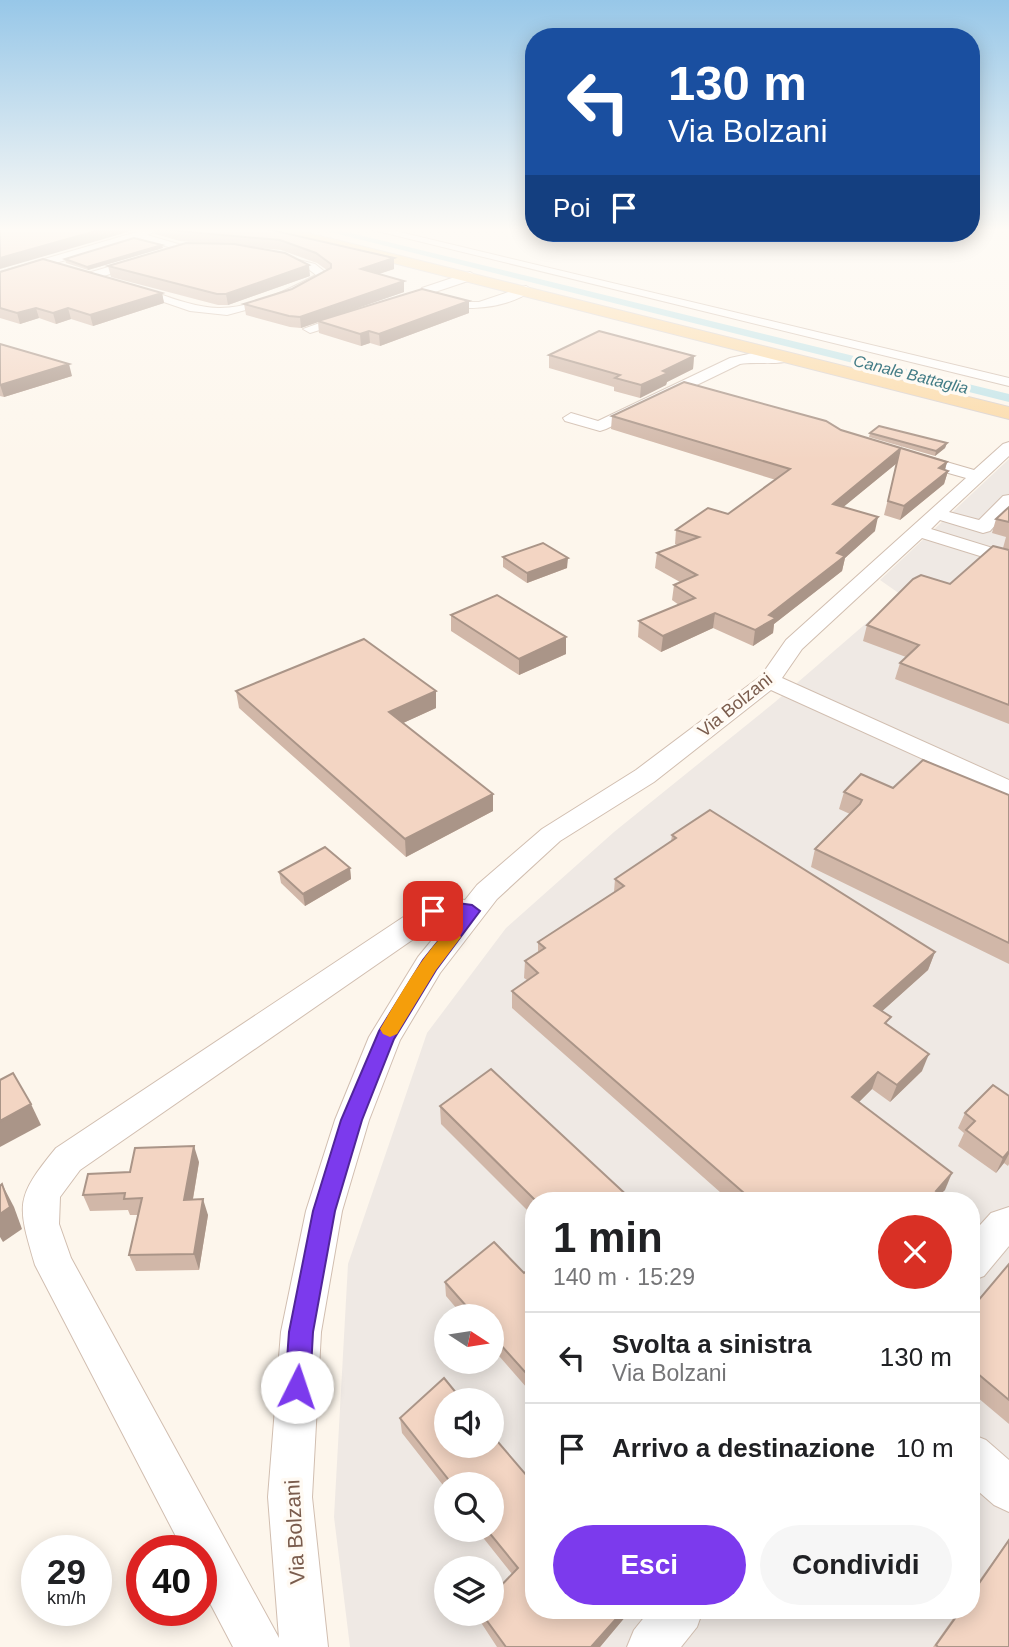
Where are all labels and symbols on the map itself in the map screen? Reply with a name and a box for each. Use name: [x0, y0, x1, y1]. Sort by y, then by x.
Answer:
water label: Canale Battaglia: [852, 352, 970, 397]
street label: Via Bolzani: [694, 669, 776, 741]
pin: [403, 881, 463, 941]
north arrow: [434, 1304, 504, 1374]
position arrow: [260, 1350, 334, 1424]
street label: Via Bolzani: [280, 1479, 309, 1585]
speed limit sign: 40: [126, 1535, 217, 1626]

